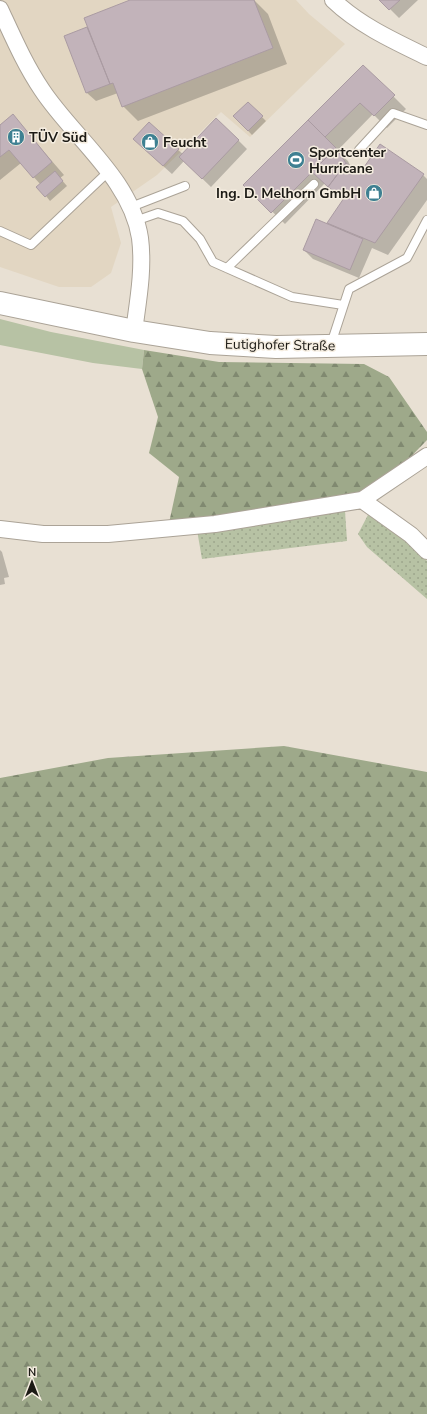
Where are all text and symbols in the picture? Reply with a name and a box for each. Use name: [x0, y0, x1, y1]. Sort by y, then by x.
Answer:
building icon: TÜV Süd: [6, 127, 26, 147]
place label: TÜV Süd: [29, 128, 87, 147]
shop icon: Feucht: [140, 132, 160, 152]
place label: Feucht: [163, 133, 207, 152]
place label: Sportcenter Hurricane: [309, 143, 387, 178]
sports icon: Sportcenter Hurricane: [286, 150, 306, 170]
shop icon: Ing. D. Melhorn GmbH: [364, 183, 384, 203]
place label: Ing. D. Melhorn GmbH: [216, 184, 361, 203]
street label: Eutighofer Straße: [225, 335, 335, 355]
north arrow: [12, 1362, 52, 1402]
text: N: [28, 1365, 36, 1380]

